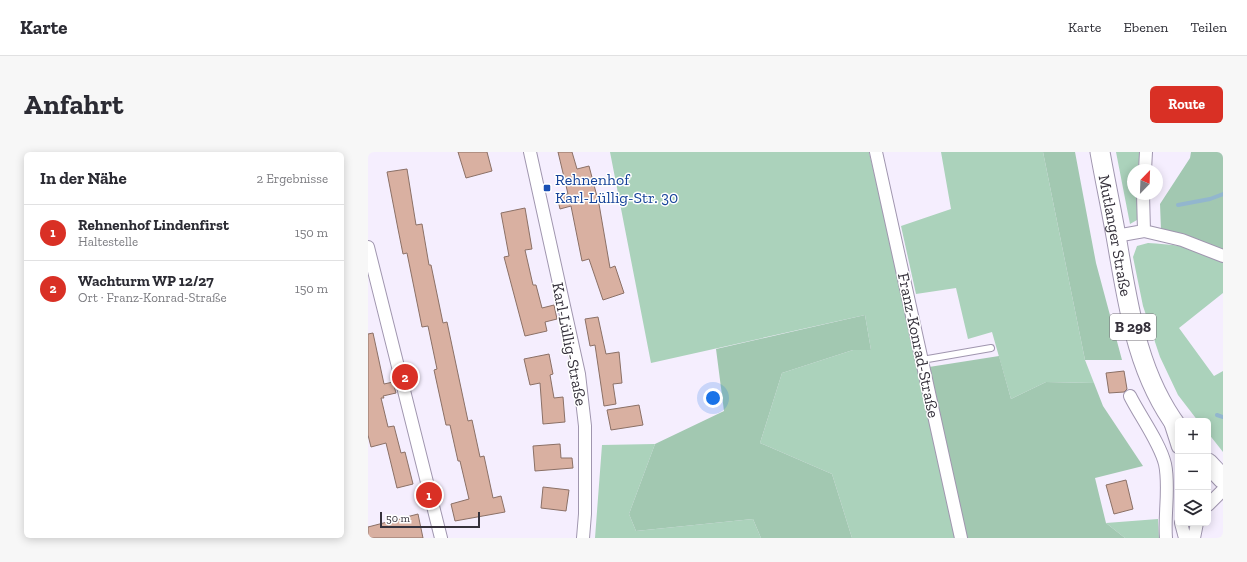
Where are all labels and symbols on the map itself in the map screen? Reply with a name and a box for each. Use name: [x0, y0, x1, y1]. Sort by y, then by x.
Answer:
north arrow: [1127, 164, 1163, 200]
place label: Rehnenhof Karl-Lüllig-Str. 30: [555, 170, 678, 207]
street label: Mutlanger Straße: [1094, 173, 1136, 298]
marker: Rehnenhof Karl-Lüllig-Str. 30: [542, 183, 552, 193]
street label: Franz-Konrad-Straße: [894, 271, 943, 419]
street label: Karl-Lüllig-Straße: [548, 281, 591, 407]
road number: B 298: [1110, 314, 1156, 340]
pin: 2: [392, 362, 418, 392]
your location: [703, 388, 723, 408]
pin: 1: [416, 480, 442, 510]
scale bar: [380, 510, 480, 529]

